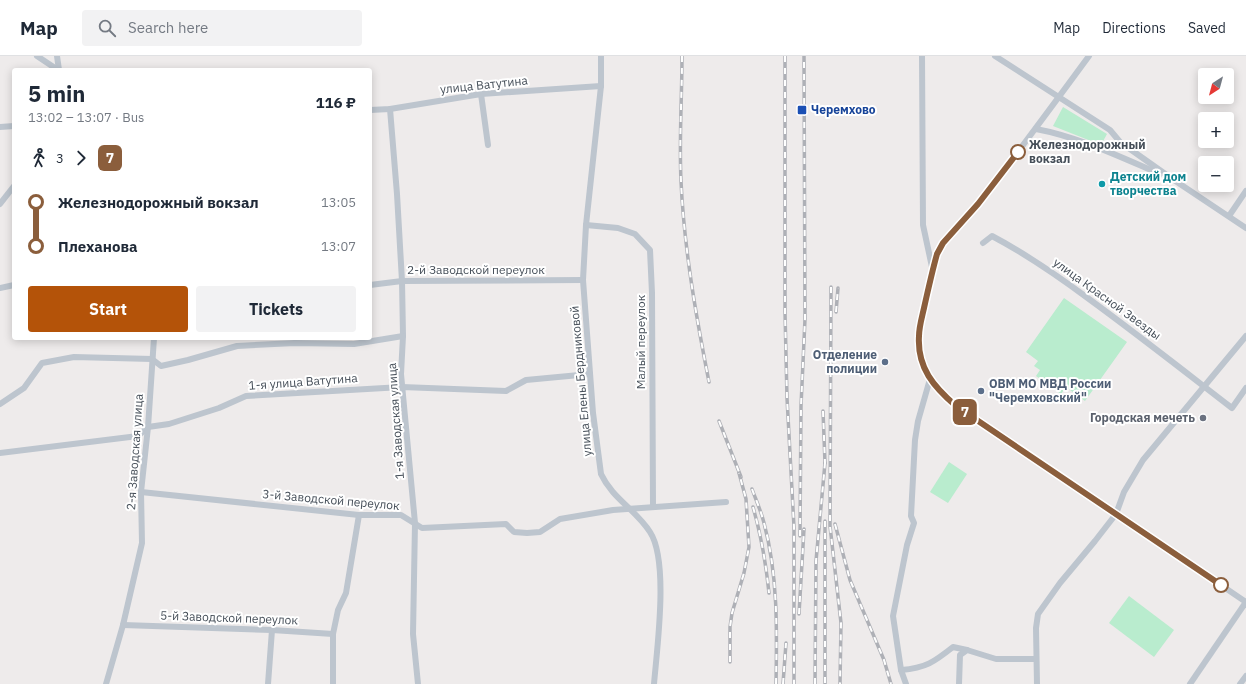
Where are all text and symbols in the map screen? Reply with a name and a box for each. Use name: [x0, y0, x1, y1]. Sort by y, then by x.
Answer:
search box: [82, 10, 362, 46]
text: Map: [20, 16, 58, 40]
icon: search: [96, 17, 118, 39]
text: Search here: [128, 18, 208, 37]
text: Map: [1053, 19, 1080, 37]
text: Directions: [1102, 19, 1166, 37]
text: Saved: [1188, 19, 1226, 37]
north arrow: [1198, 68, 1234, 104]
map controls: [1198, 68, 1234, 192]
street label: улица Ватутина: [439, 72, 529, 97]
text: 5 min: [28, 79, 85, 108]
text: 116 ₽: [316, 93, 356, 112]
place label: Черемхово: [811, 102, 876, 117]
marker: Черемхово: [796, 104, 808, 116]
text: 13:02 – 13:07 · Bus: [28, 109, 144, 126]
button: +: [1198, 112, 1234, 148]
place label: Железнодорожный вокзал: [1029, 137, 1146, 166]
marker: Железнодорожный вокзал: [1010, 144, 1026, 160]
icon: walk: [28, 147, 50, 169]
icon: forward: [70, 147, 92, 169]
text: 7: [106, 149, 114, 167]
text: 3: [56, 150, 64, 167]
button: −: [1198, 156, 1234, 192]
place label: Детский дом творчества: [1110, 169, 1186, 198]
marker: Детский дом творчества: [1097, 179, 1107, 189]
text: Железнодорожный вокзал: [58, 193, 259, 212]
text: 13:05: [321, 194, 356, 211]
text: Плеханова: [58, 237, 138, 256]
text: 13:07: [321, 238, 356, 255]
street label: улица Красной Звезды: [1051, 255, 1164, 343]
street label: 2-й Заводской переулок: [407, 262, 545, 277]
button: Start: [28, 286, 188, 332]
button: Tickets: [196, 286, 356, 332]
street label: Малый переулок: [633, 294, 648, 389]
street label: улица Елены Бердниковой: [566, 305, 595, 457]
place label: Отделение полиции: [813, 347, 877, 376]
marker: Отделение полиции: [880, 357, 890, 367]
street label: 1-я Заводская улица: [384, 362, 407, 480]
street label: 1-я улица Ватутина: [248, 370, 359, 393]
place label: ОВМ МО МВД России "Черемховский": [989, 376, 1111, 405]
marker: ОВМ МО МВД России "Черемховский": [976, 386, 986, 396]
street label: 2-я Заводская улица: [123, 393, 146, 511]
line badge: 7: [952, 399, 978, 425]
text: 7: [961, 403, 969, 421]
place label: Городская мечеть: [1090, 410, 1195, 425]
marker: Городская мечеть: [1198, 413, 1208, 423]
street label: 3-й Заводской переулок: [262, 486, 401, 513]
unlabelled marker: [1213, 577, 1229, 593]
street label: 5-й Заводской переулок: [160, 608, 299, 627]

